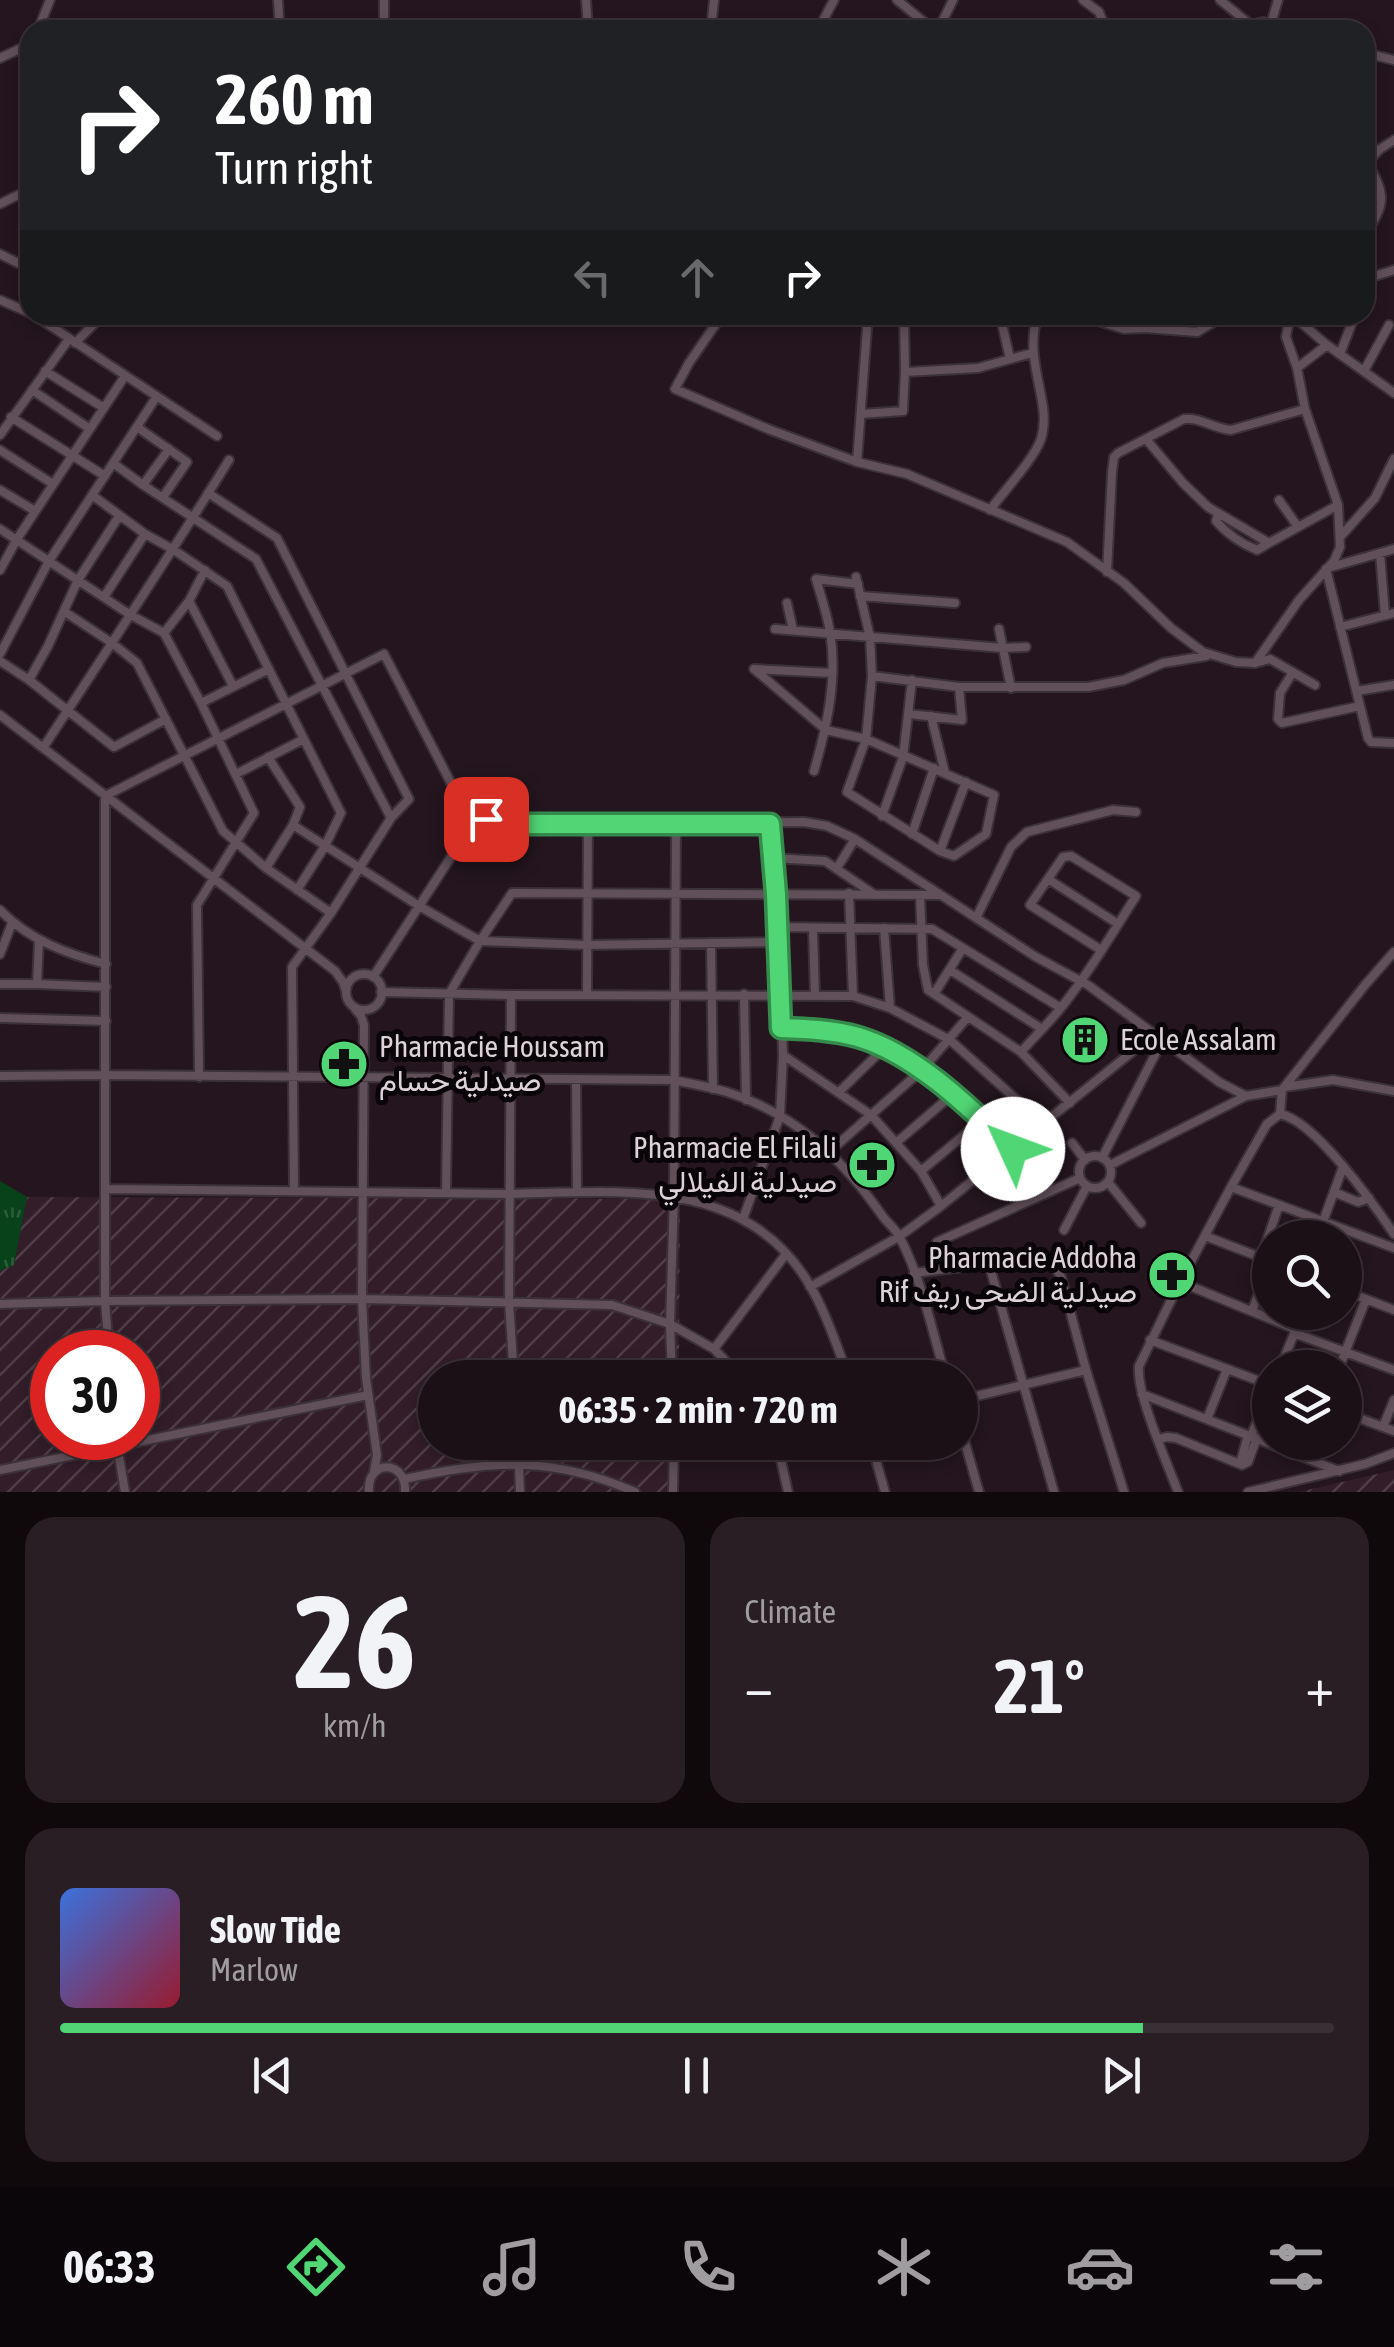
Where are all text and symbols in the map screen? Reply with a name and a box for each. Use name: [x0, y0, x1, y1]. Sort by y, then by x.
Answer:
text: 260 m: [215, 59, 374, 139]
icon: right: [50, 60, 180, 190]
text: Turn right: [215, 142, 373, 194]
icon: left: [565, 250, 620, 305]
icon: ahead: [670, 250, 725, 305]
icon: right: [775, 250, 830, 305]
pin: [444, 777, 529, 862]
icon: arrive: [459, 792, 514, 847]
building icon: Ecole Assalam: [1059, 1014, 1111, 1066]
place label: Ecole Assalam: [1120, 1022, 1277, 1056]
place label: Pharmacie Houssam صيدلية حسام: [379, 1029, 605, 1100]
pharmacy icon: Pharmacie Houssam صيدلية حسام: [318, 1038, 370, 1090]
position arrow: [961, 1097, 1065, 1201]
place label: Pharmacie El Filali صيدلية الفيلالي: [633, 1130, 837, 1206]
pharmacy icon: Pharmacie El Filali صيدلية الفيلالي: [846, 1139, 898, 1191]
map controls: [1252, 1220, 1362, 1460]
button: search: [1252, 1220, 1362, 1330]
place label: Pharmacie Addoha Rif صيدلية الضحى ريف: [879, 1240, 1137, 1310]
pharmacy icon: Pharmacie Addoha Rif صيدلية الضحى ريف: [1146, 1249, 1198, 1301]
speed limit sign: 30: [30, 1330, 160, 1460]
button: layers: [1252, 1350, 1362, 1460]
text: 06:35 · 2 min · 720 m: [558, 1388, 838, 1431]
text: 26: [294, 1567, 416, 1716]
text: Climate: [745, 1593, 836, 1630]
text: 21°: [994, 1643, 1085, 1729]
text: −: [745, 1655, 773, 1718]
text: +: [1305, 1655, 1334, 1718]
text: km/h: [323, 1707, 386, 1744]
text: Slow Tide: [210, 1908, 341, 1951]
text: Marlow: [210, 1951, 298, 1988]
icon: previous: [245, 2048, 300, 2103]
icon: pause: [669, 2048, 724, 2103]
icon: next: [1094, 2048, 1149, 2103]
icon: directions: [281, 2232, 351, 2302]
icon: music: [477, 2232, 547, 2302]
icon: phone: [673, 2232, 743, 2302]
icon: climate: [869, 2232, 939, 2302]
icon: car: [1065, 2232, 1135, 2302]
icon: filters: [1261, 2232, 1331, 2302]
text: 06:33: [63, 2241, 156, 2293]

